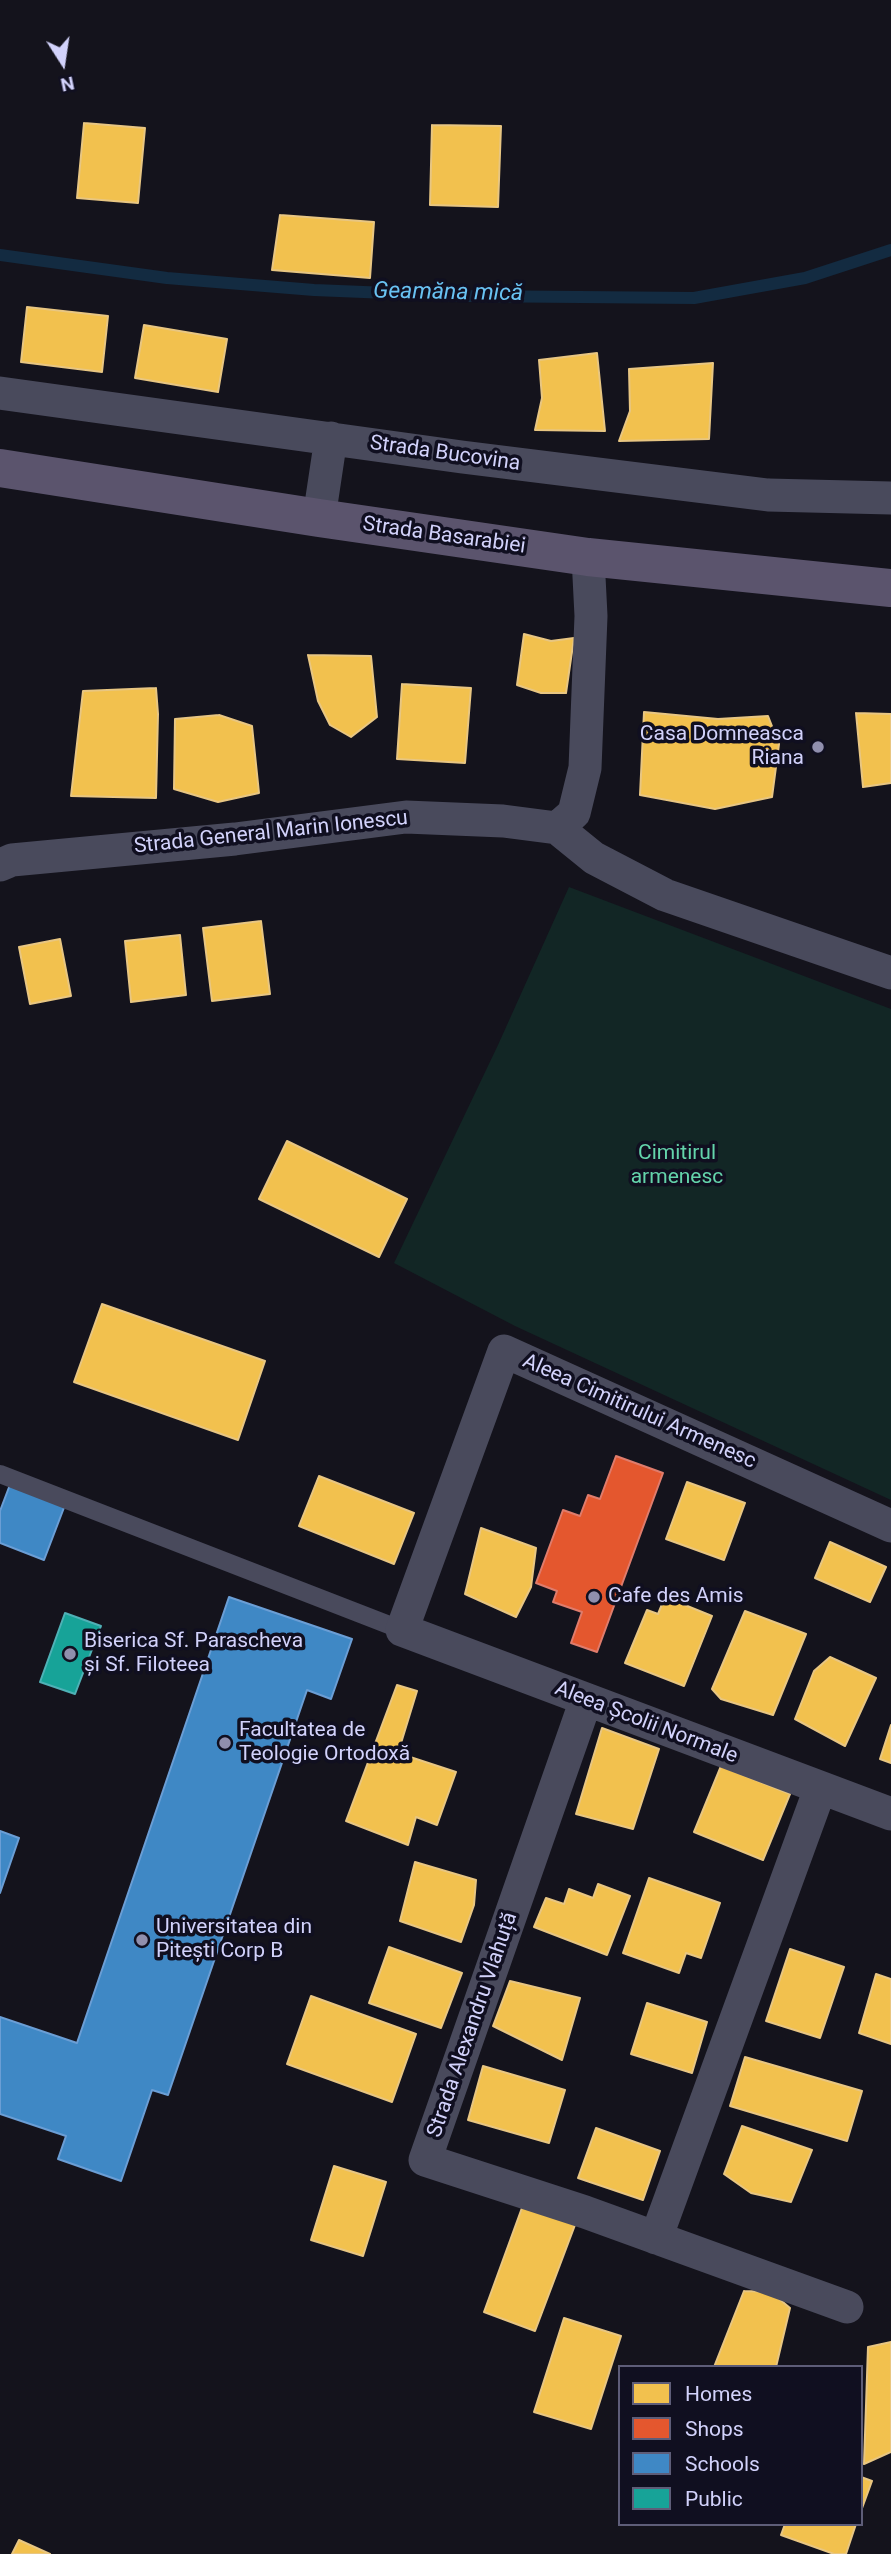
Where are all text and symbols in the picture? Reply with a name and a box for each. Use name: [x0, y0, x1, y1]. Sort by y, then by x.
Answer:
north arrow: [28, 28, 98, 98]
text: N: [59, 71, 76, 97]
water label: Geamăna mică: [373, 278, 523, 308]
street label: Strada Bucovina: [368, 431, 522, 477]
street label: Strada Basarabiei: [361, 512, 527, 560]
place label: Casa Domneasca Riana: [640, 722, 804, 772]
marker: Casa Domneasca Riana: [810, 739, 826, 755]
street label: Strada General Marin Ionescu: [133, 806, 409, 860]
park label: Cimitirul armenesc: [631, 1141, 723, 1191]
street label: Aleea Cimitirului Armenesc: [518, 1349, 760, 1475]
place label: Cafe des Amis: [608, 1584, 744, 1610]
marker: Cafe des Amis: [586, 1589, 602, 1605]
place label: Biserica Sf. Parascheva și Sf. Filoteea: [84, 1629, 303, 1679]
marker: Biserica Sf. Parascheva și Sf. Filoteea: [62, 1646, 78, 1662]
street label: Aleea Școlii Normale: [551, 1677, 741, 1769]
place label: Facultatea de Teologie Ortodoxă: [239, 1718, 410, 1768]
marker: Facultatea de Teologie Ortodoxă: [217, 1735, 233, 1751]
street label: Strada Alexandru Vlahuță: [423, 1909, 523, 2141]
place label: Universitatea din Pitești Corp B: [156, 1915, 312, 1965]
marker: Universitatea din Pitești Corp B: [134, 1932, 150, 1948]
legend: [618, 2365, 863, 2526]
text: Homes: [685, 2382, 752, 2406]
text: Shops: [685, 2417, 744, 2441]
text: Schools: [685, 2452, 760, 2476]
text: Public: [685, 2487, 743, 2511]

